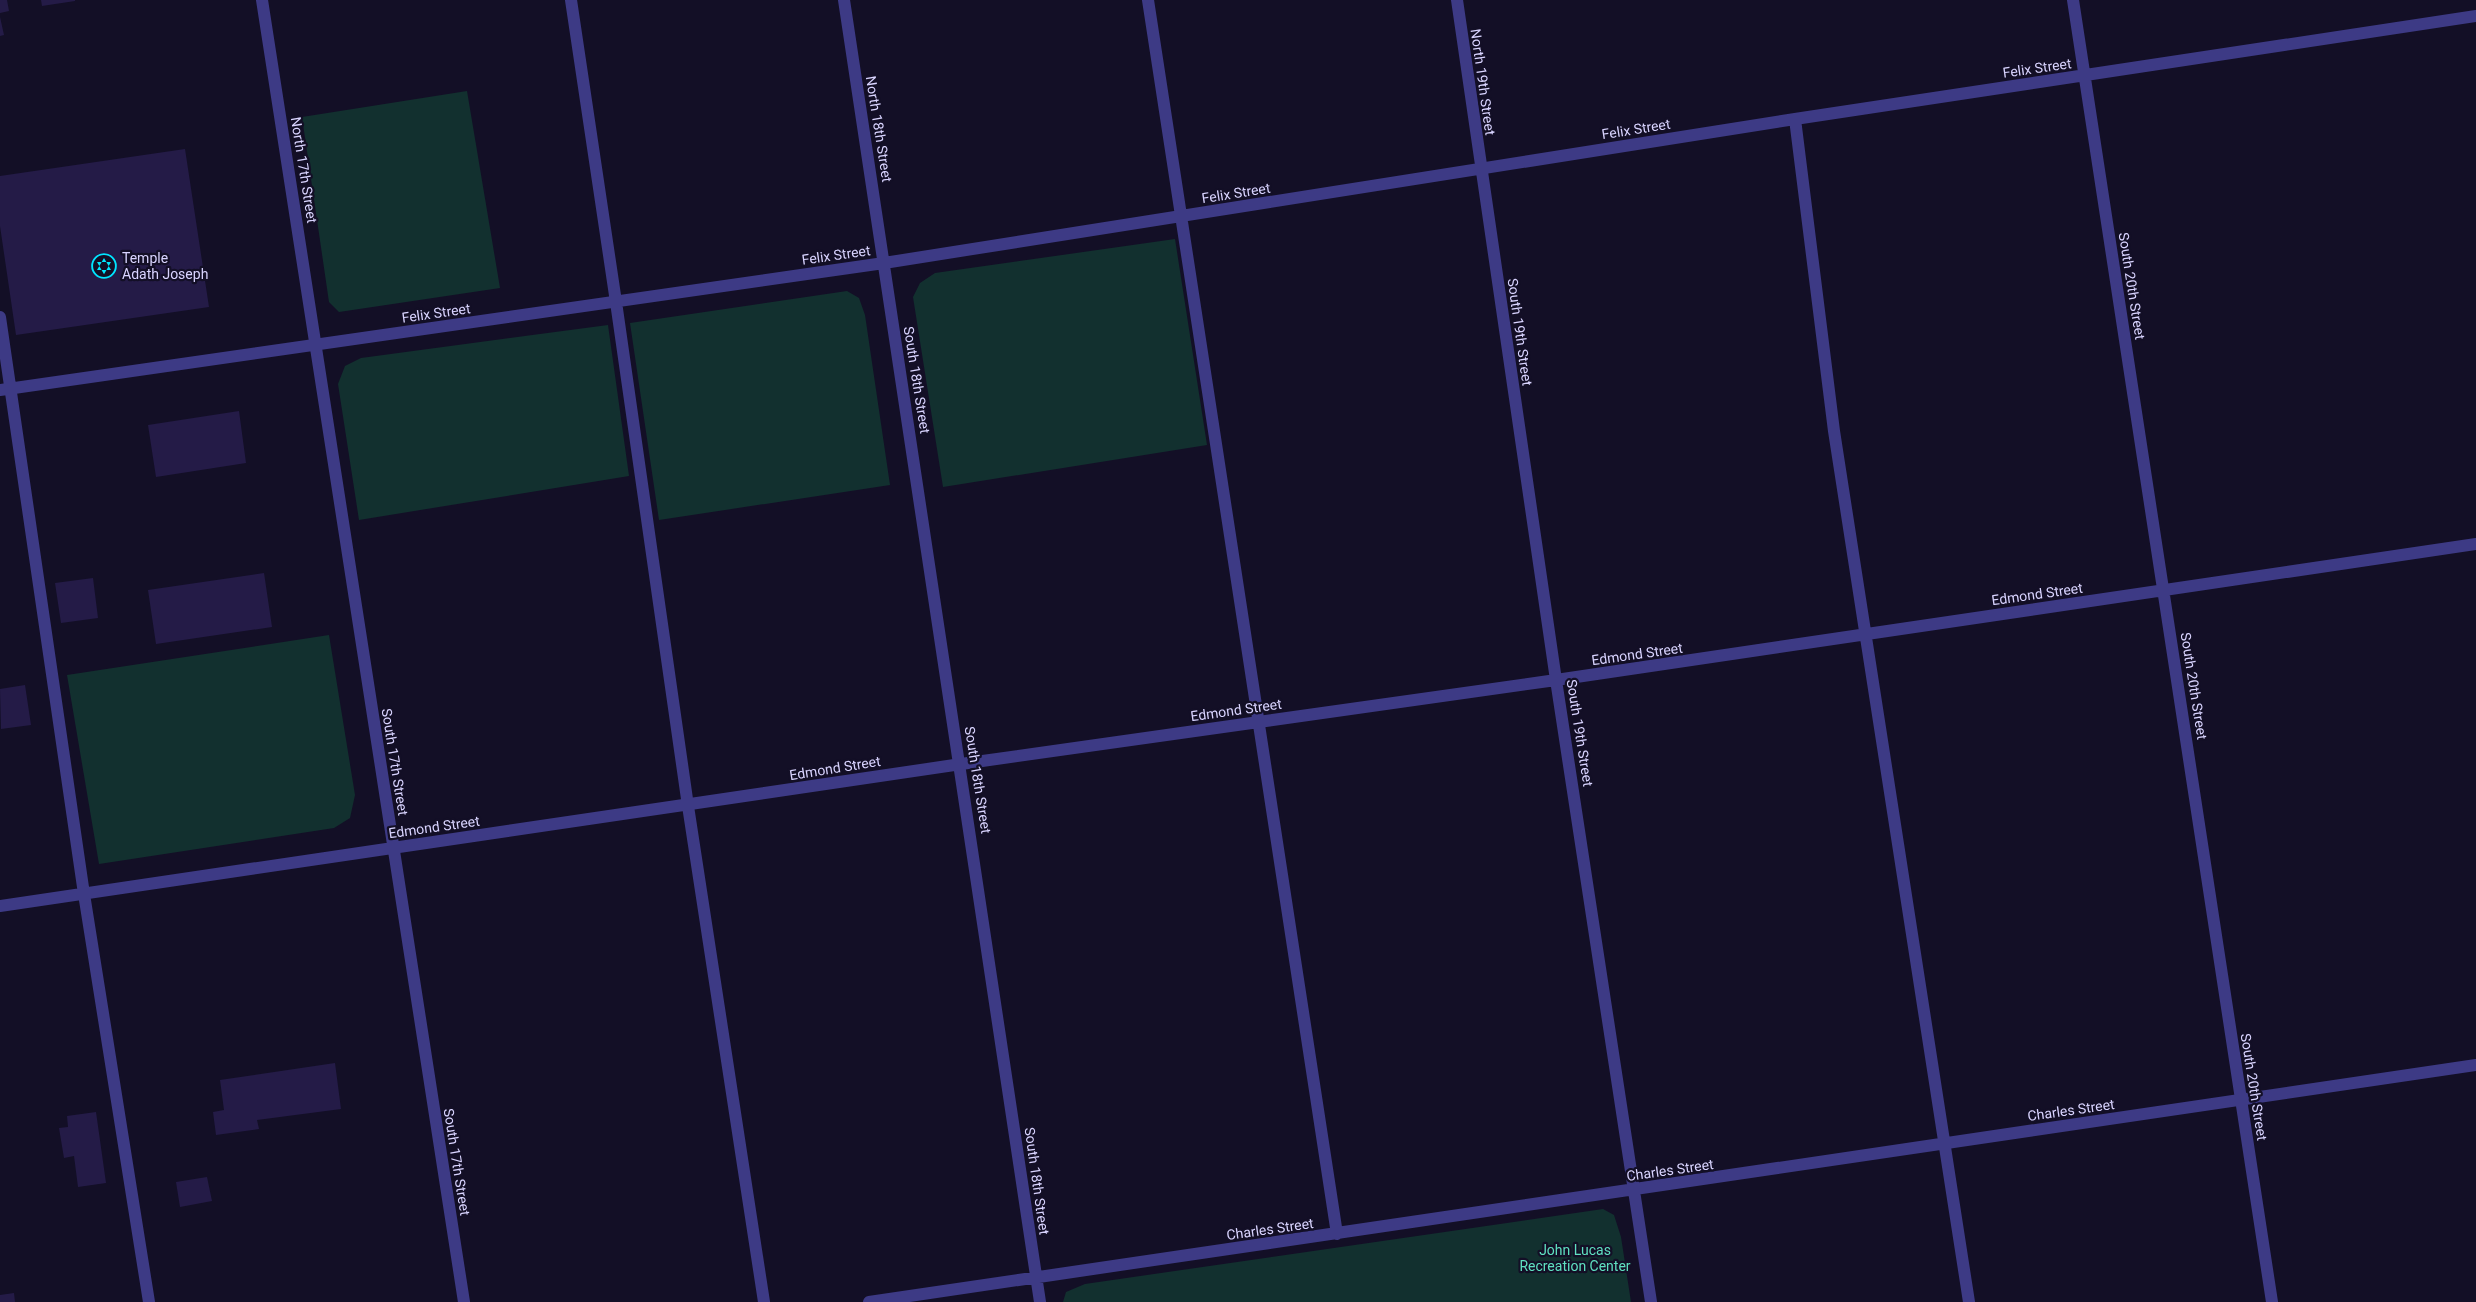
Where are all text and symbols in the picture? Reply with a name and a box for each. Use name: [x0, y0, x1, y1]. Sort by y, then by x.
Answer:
street label: North 19th Street: [1468, 28, 1498, 137]
street label: Felix Street: [2002, 55, 2073, 81]
street label: North 18th Street: [863, 75, 895, 184]
street label: North 17th Street: [288, 116, 320, 225]
street label: Felix Street: [1601, 116, 1672, 142]
street label: Felix Street: [1201, 180, 1272, 206]
street label: South 20th Street: [2116, 231, 2148, 341]
street label: Felix Street: [801, 242, 872, 268]
place label: Temple Adath Joseph: [122, 250, 208, 282]
synagogue icon: Temple Adath Joseph: [91, 253, 117, 279]
street label: South 19th Street: [1505, 277, 1536, 387]
street label: Felix Street: [401, 300, 472, 326]
street label: South 18th Street: [901, 325, 933, 435]
street label: Edmond Street: [1990, 580, 2084, 608]
street label: South 20th Street: [2178, 631, 2210, 741]
street label: Edmond Street: [1590, 640, 1684, 668]
street label: South 19th Street: [1564, 678, 1596, 788]
street label: Edmond Street: [1189, 696, 1283, 724]
street label: South 17th Street: [379, 707, 411, 817]
street label: South 18th Street: [962, 725, 994, 835]
street label: Edmond Street: [788, 753, 882, 783]
street label: Edmond Street: [387, 813, 481, 841]
street label: South 20th Street: [2238, 1032, 2270, 1142]
street label: Charles Street: [2026, 1096, 2116, 1124]
street label: South 17th Street: [441, 1107, 473, 1217]
street label: South 18th Street: [1022, 1126, 1053, 1236]
street label: Charles Street: [1625, 1156, 1715, 1184]
street label: Charles Street: [1225, 1215, 1315, 1243]
park label: John Lucas Recreation Center: [1519, 1242, 1631, 1274]

